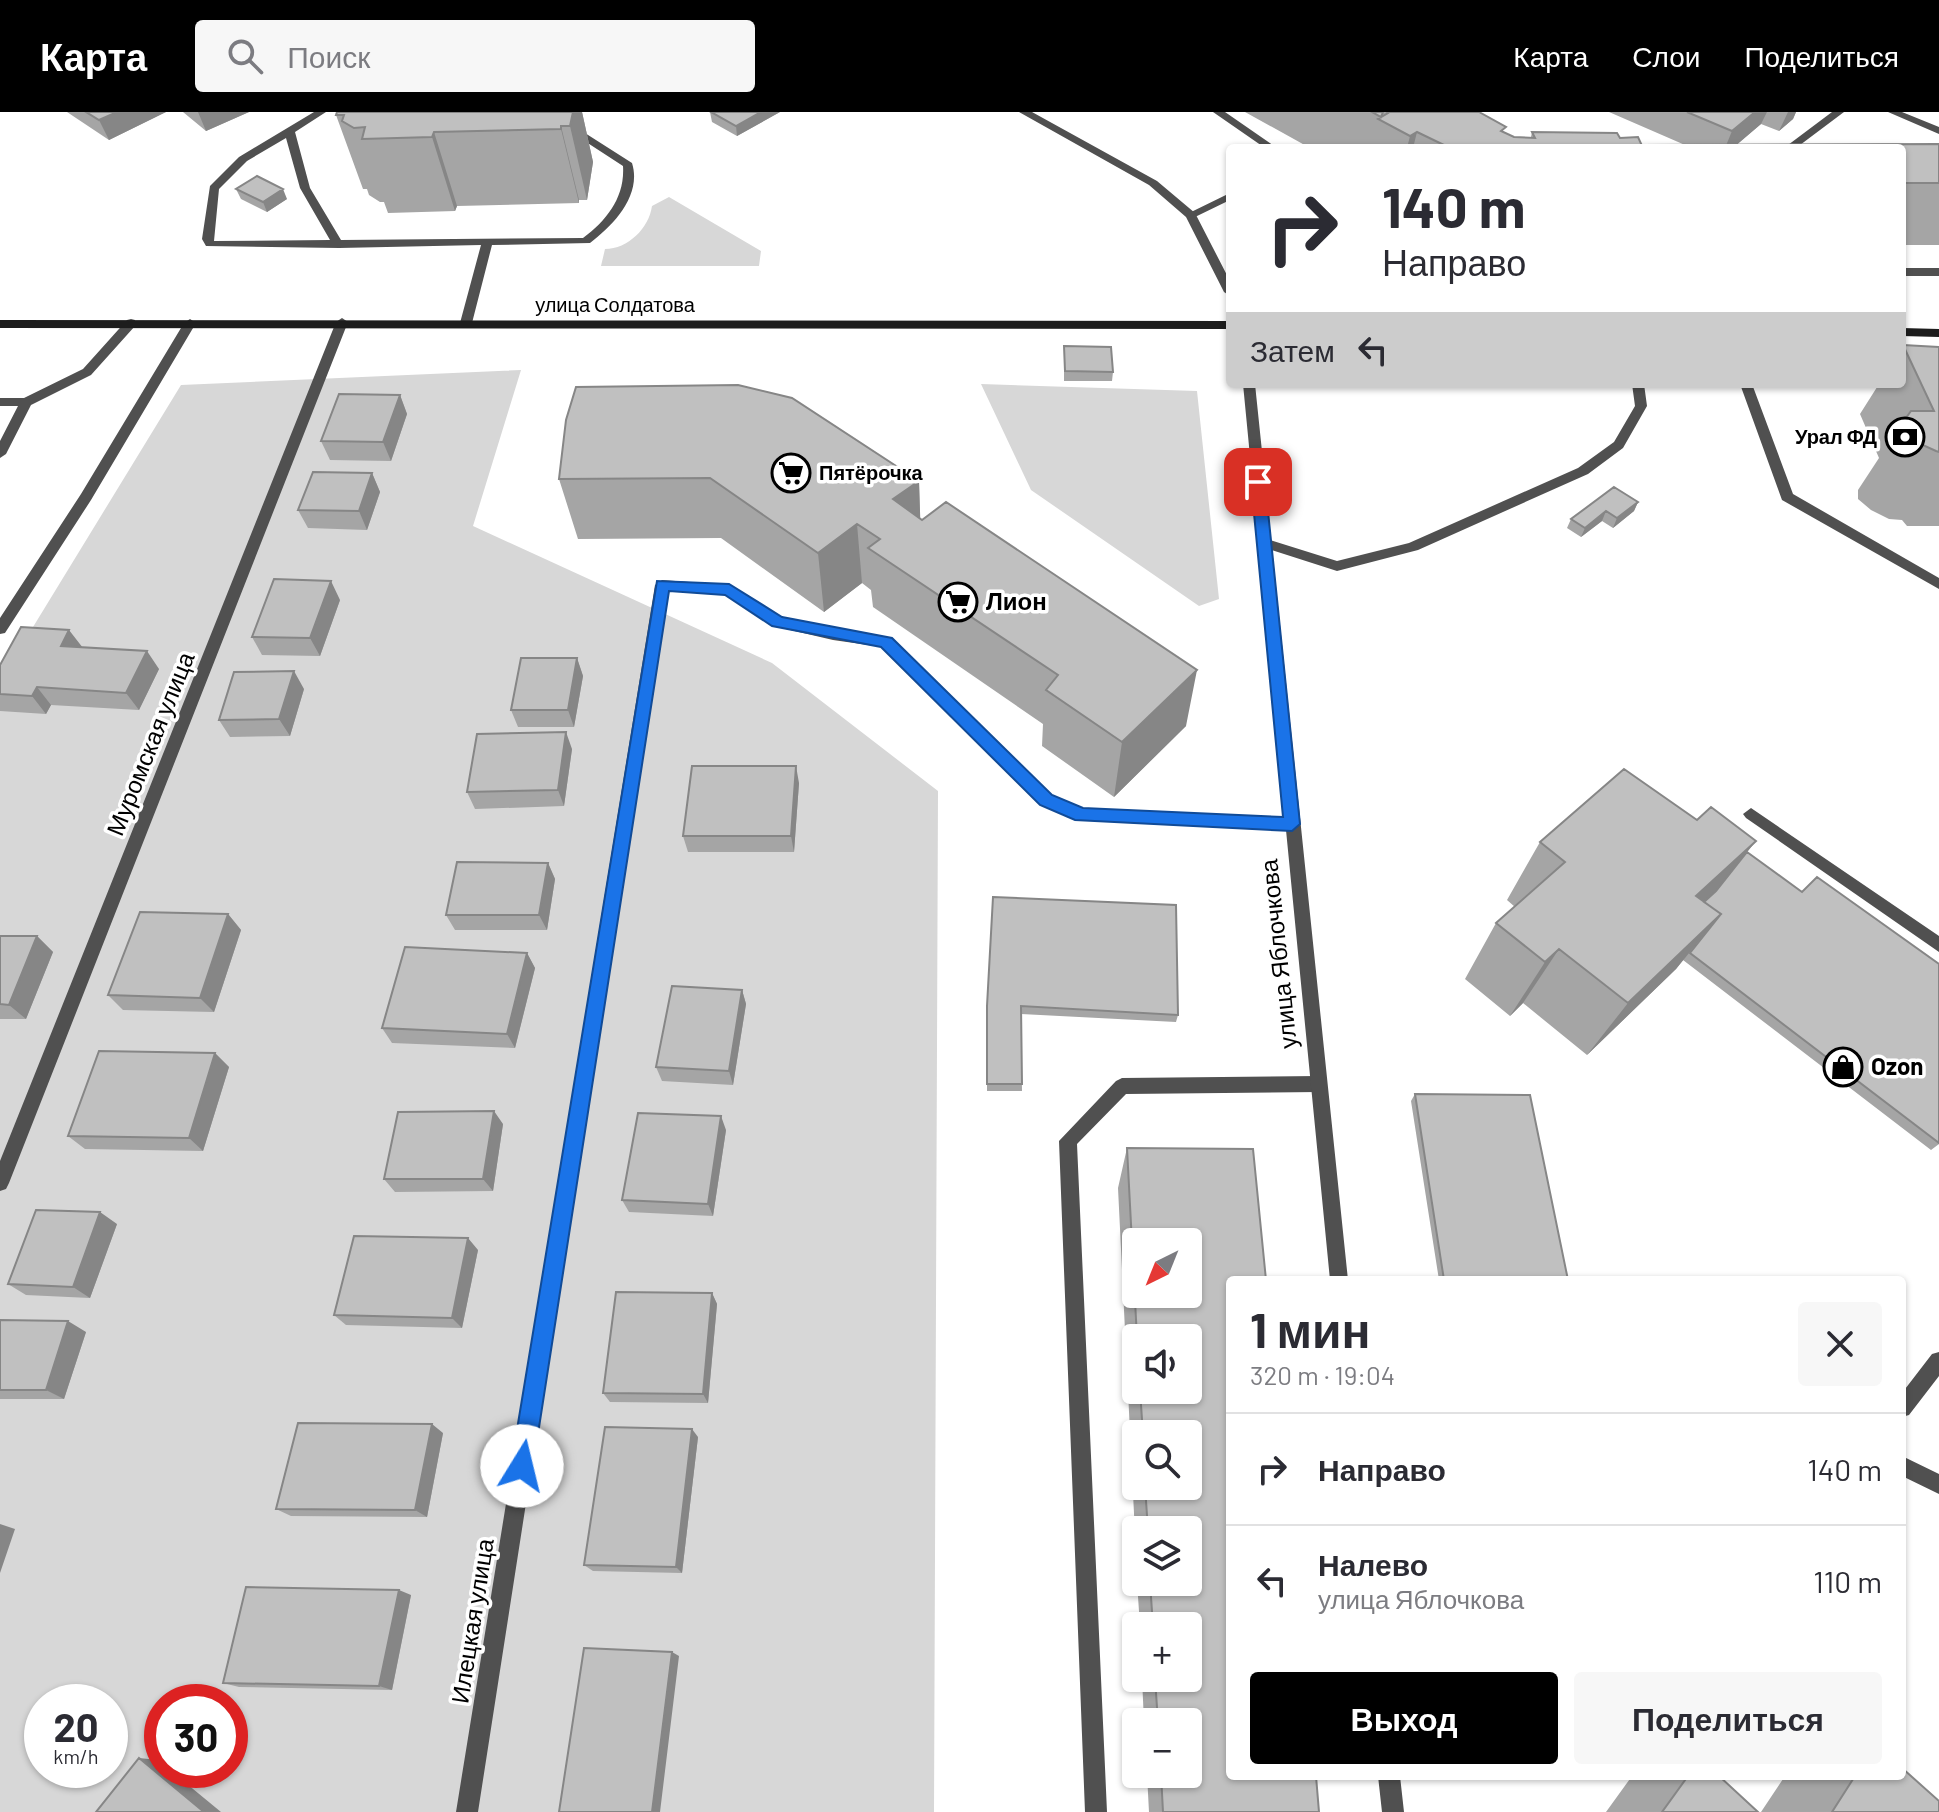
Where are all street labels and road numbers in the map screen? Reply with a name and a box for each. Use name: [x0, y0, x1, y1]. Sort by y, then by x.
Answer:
street label: улица Солдатова: [535, 292, 696, 316]
street label: Муромская улица: [100, 647, 200, 839]
street label: улица Яблочкова: [1253, 857, 1302, 1050]
street label: Илецкая улица: [444, 1536, 499, 1705]

